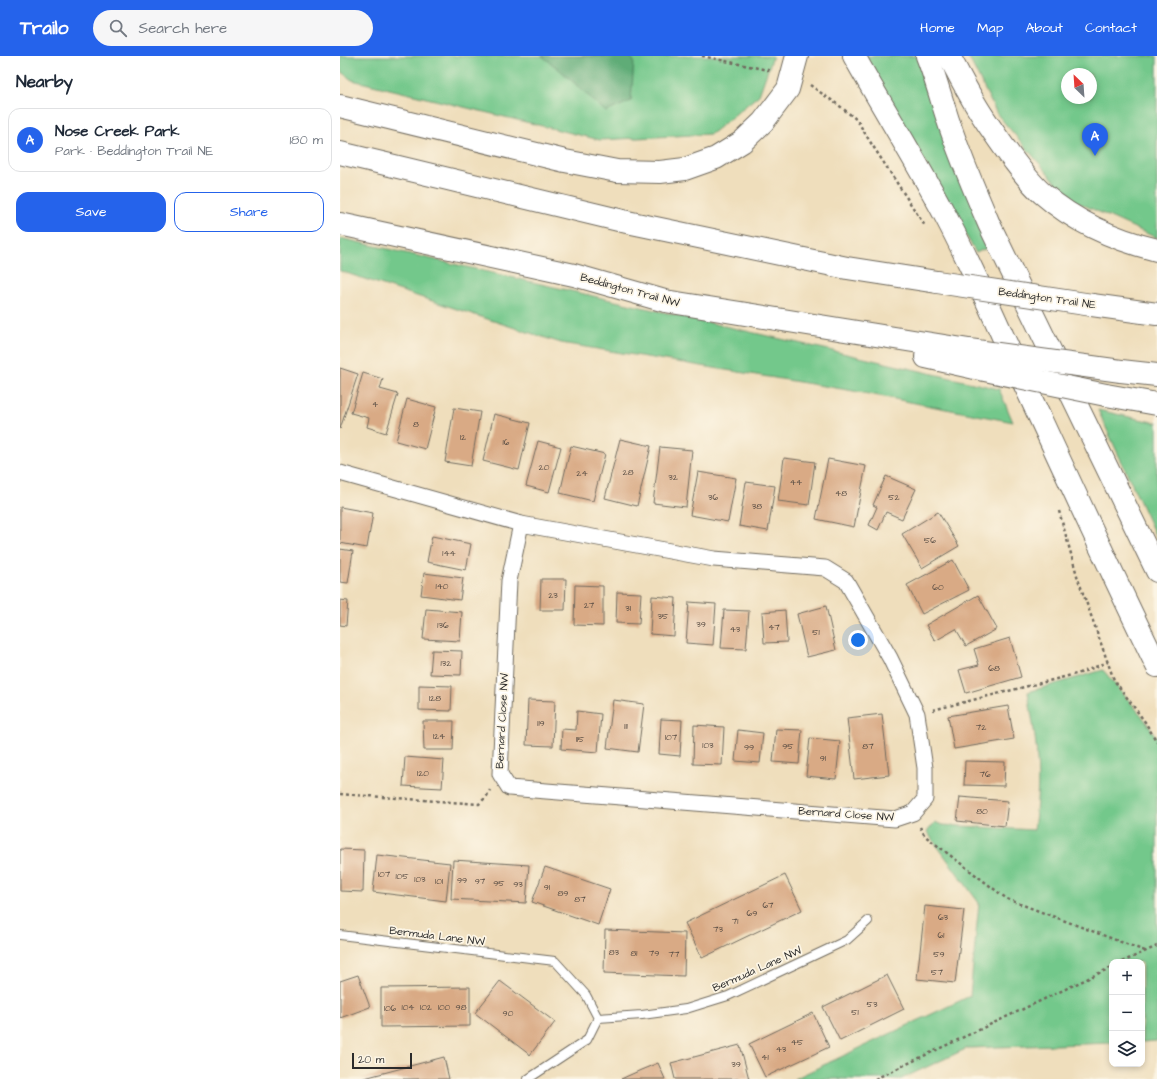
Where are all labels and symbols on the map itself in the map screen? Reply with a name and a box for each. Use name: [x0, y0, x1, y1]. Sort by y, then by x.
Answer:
north arrow: [1061, 68, 1097, 104]
pin: A: [1082, 123, 1108, 156]
street label: Beddington Trail NW: [579, 270, 682, 312]
street label: Beddington Trail NE: [997, 284, 1097, 313]
house number: 4: [372, 398, 378, 411]
house number: 8: [413, 418, 419, 431]
house number: 12: [460, 431, 467, 444]
house number: 16: [503, 436, 510, 449]
house number: 20: [539, 461, 550, 474]
house number: 28: [623, 466, 634, 479]
house number: 24: [576, 467, 588, 480]
house number: 32: [668, 471, 679, 484]
house number: 44: [790, 476, 802, 489]
house number: 48: [835, 487, 847, 500]
house number: 36: [708, 491, 718, 504]
house number: 52: [888, 491, 901, 504]
house number: 38: [752, 500, 762, 513]
house number: 56: [924, 534, 936, 547]
house number: 144: [442, 547, 456, 560]
house number: 140: [436, 580, 449, 593]
house number: 60: [932, 581, 944, 594]
house number: 23: [548, 589, 558, 602]
house number: 27: [584, 599, 595, 612]
house number: 31: [625, 602, 631, 615]
house number: 35: [658, 610, 669, 623]
house number: 39: [696, 618, 706, 631]
house number: 136: [437, 619, 449, 632]
house number: 47: [768, 621, 780, 634]
house number: 43: [730, 623, 741, 636]
house number: 51: [812, 626, 820, 639]
your location: [848, 630, 868, 650]
house number: 132: [441, 657, 452, 670]
house number: 68: [988, 662, 1000, 675]
street label: Bernard Close NW: [492, 672, 512, 769]
house number: 128: [429, 692, 441, 705]
house number: 119: [537, 717, 545, 730]
house number: 111: [624, 720, 628, 733]
house number: 72: [976, 721, 987, 734]
house number: 124: [433, 730, 445, 743]
house number: 107: [665, 731, 678, 744]
house number: 115: [576, 733, 585, 746]
house number: 103: [702, 739, 714, 752]
house number: 95: [782, 740, 794, 753]
house number: 87: [862, 740, 874, 753]
house number: 99: [744, 741, 754, 754]
house number: 91: [820, 752, 826, 765]
house number: 120: [417, 767, 429, 780]
house number: 76: [979, 768, 991, 781]
street label: Bernard Close NW: [798, 803, 895, 825]
house number: 80: [976, 805, 988, 818]
house number: 107: [378, 868, 391, 881]
house number: 105: [395, 870, 409, 883]
house number: 103: [414, 873, 426, 886]
house number: 99: [457, 874, 467, 887]
house number: 101: [435, 875, 443, 888]
house number: 97: [475, 875, 486, 888]
house number: 95: [493, 877, 505, 890]
house number: 93: [513, 878, 523, 891]
house number: 91: [544, 881, 550, 894]
house number: 89: [558, 887, 568, 900]
house number: 87: [574, 893, 586, 906]
house number: 67: [762, 899, 774, 912]
house number: 69: [747, 907, 757, 920]
house number: 63: [938, 911, 949, 924]
house number: 71: [732, 915, 738, 928]
street label: Bermuda Lane NW: [388, 923, 486, 949]
house number: 73: [713, 923, 723, 936]
house number: 61: [938, 929, 944, 942]
street label: Bermuda Lane NW: [710, 942, 804, 995]
house number: 83: [609, 946, 620, 959]
house number: 81: [631, 947, 638, 960]
house number: 79: [649, 947, 659, 960]
house number: 77: [668, 948, 680, 961]
house number: 59: [933, 948, 945, 961]
house number: 57: [931, 966, 943, 979]
house number: 53: [867, 998, 878, 1011]
house number: 104: [402, 1001, 414, 1014]
house number: 102: [420, 1001, 433, 1014]
house number: 100: [438, 1001, 451, 1014]
house number: 98: [456, 1001, 467, 1014]
house number: 106: [384, 1002, 397, 1015]
house number: 51: [851, 1006, 859, 1019]
house number: 90: [503, 1007, 514, 1020]
house number: 45: [791, 1036, 804, 1049]
house number: 43: [776, 1043, 787, 1056]
scale bar: [352, 1051, 412, 1070]
house number: 41: [761, 1051, 769, 1064]
house number: 39: [731, 1058, 741, 1071]

